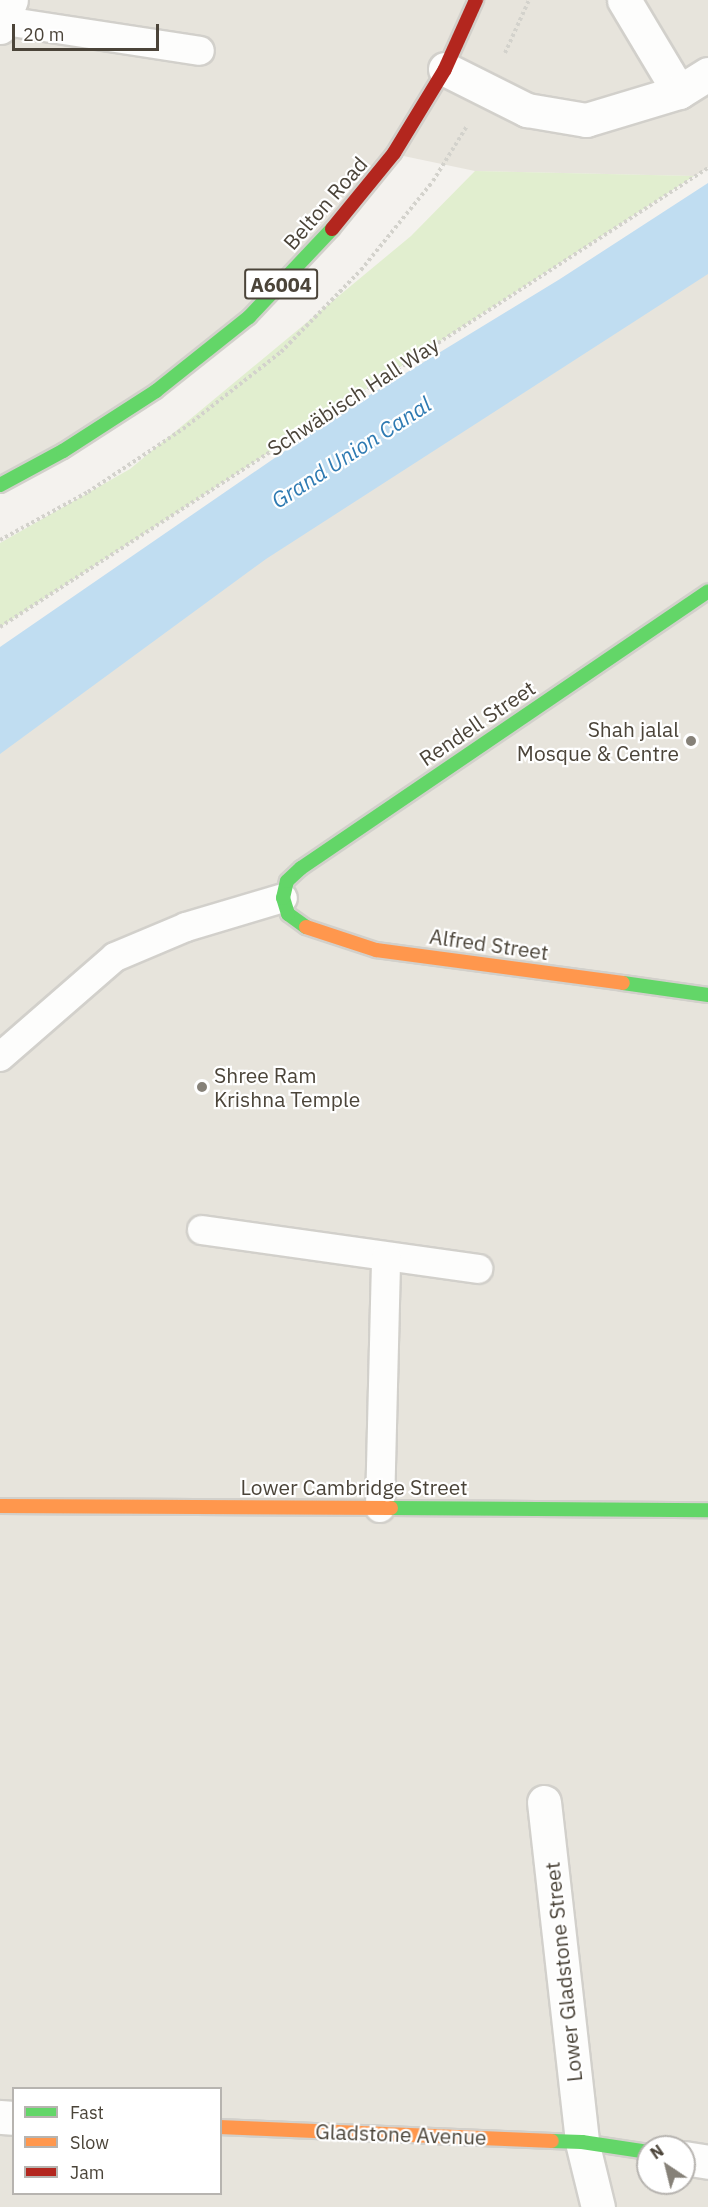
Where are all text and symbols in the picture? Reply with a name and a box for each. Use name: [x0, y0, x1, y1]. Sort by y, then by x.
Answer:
scale bar: [15, 12, 162, 50]
text: 20 m: [23, 23, 65, 46]
street label: Belton Road: [278, 151, 372, 255]
road number: A6004: [244, 267, 318, 301]
street label: Schwäbisch Hall Way: [263, 331, 443, 461]
water label: Grand Union Canal: [266, 391, 436, 513]
street label: Rendell Street: [414, 675, 540, 771]
place label: Shah jalal Mosque & Centre: [517, 716, 679, 766]
marker: Shah jalal Mosque & Centre: [684, 734, 698, 748]
street label: Alfred Street: [428, 923, 550, 965]
place label: Shree Ram Krishna Temple: [214, 1062, 360, 1112]
marker: Shree Ram Krishna Temple: [195, 1080, 209, 1094]
street label: Lower Cambridge Street: [240, 1474, 468, 1500]
street label: Lower Gladstone Street: [539, 1861, 587, 2083]
legend: [12, 2087, 222, 2195]
text: Fast: [70, 2101, 104, 2124]
street label: Gladstone Avenue: [315, 2118, 487, 2150]
text: Slow: [70, 2131, 109, 2154]
north arrow: [636, 2135, 696, 2195]
text: N: [646, 2140, 667, 2163]
text: Jam: [70, 2161, 105, 2184]

